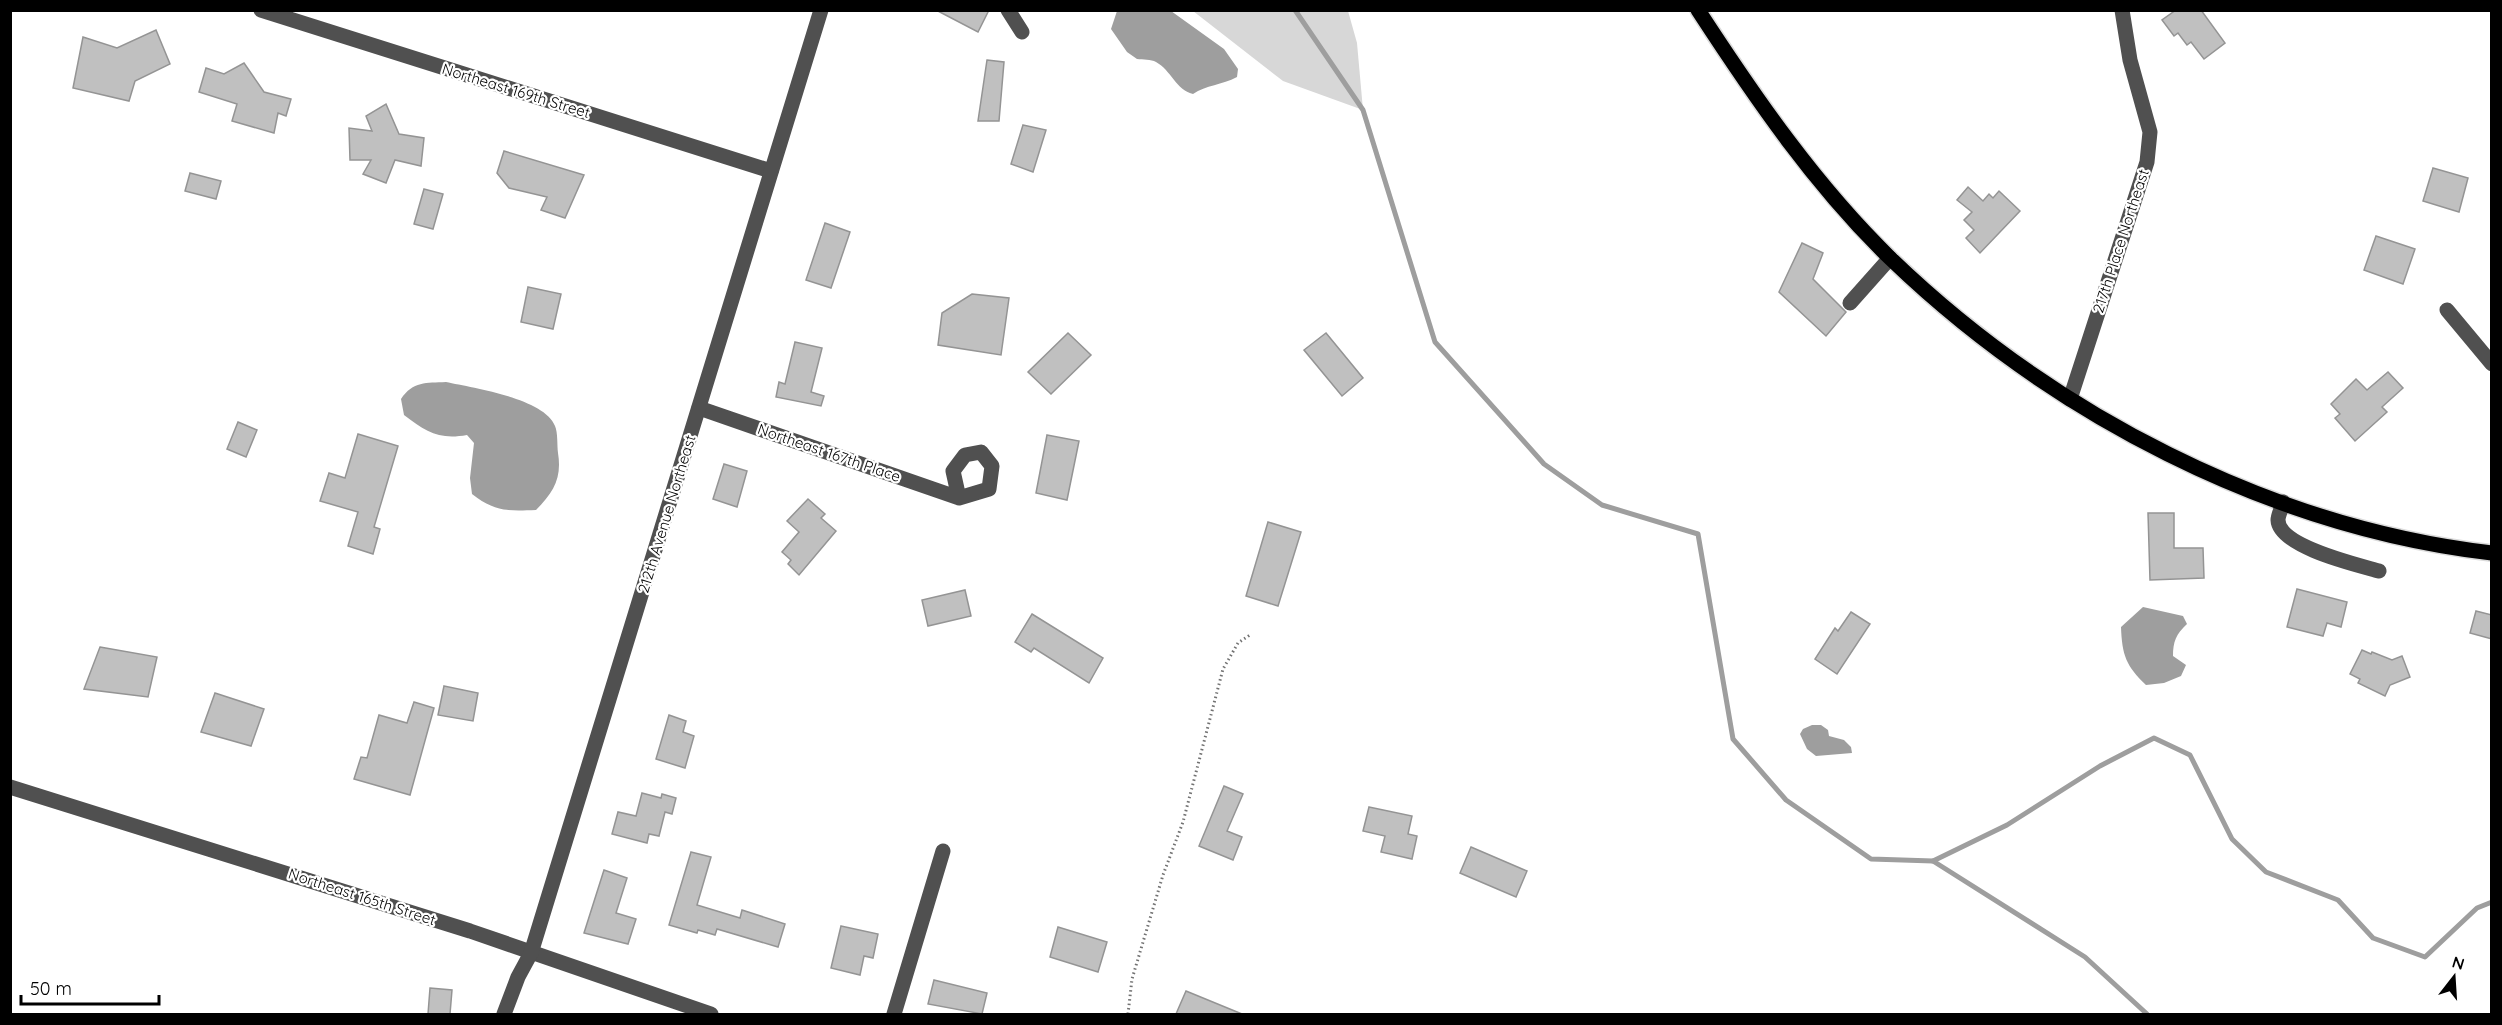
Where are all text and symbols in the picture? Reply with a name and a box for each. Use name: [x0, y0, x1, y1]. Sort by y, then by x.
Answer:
street label: Northeast 169th Street: [440, 59, 593, 122]
street label: 217th Place Northeast: [2088, 166, 2153, 315]
street label: Northeast 167th Place: [755, 419, 903, 486]
street label: 212th Avenue Northeast: [633, 432, 700, 595]
street label: Northeast 165th Street: [286, 864, 438, 929]
north arrow: [2424, 947, 2484, 1007]
text: N: [2450, 951, 2467, 974]
scale bar: [21, 968, 159, 1006]
text: 50 m: [30, 977, 72, 1000]

